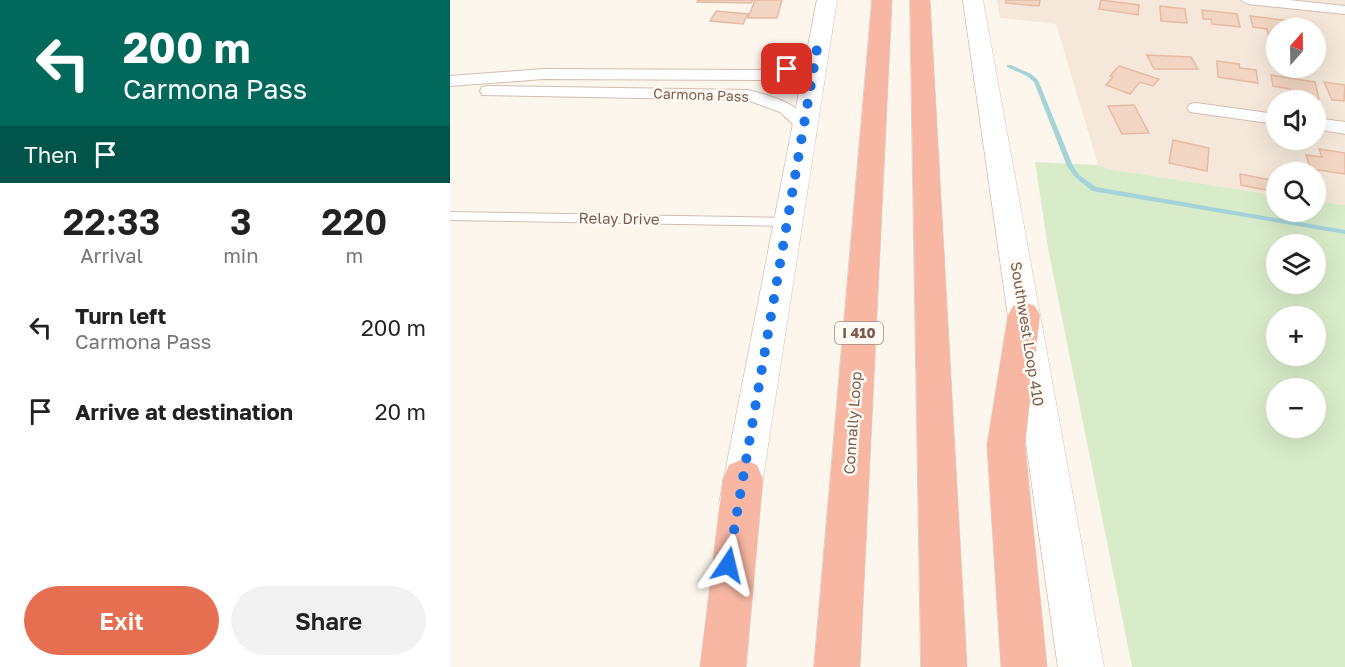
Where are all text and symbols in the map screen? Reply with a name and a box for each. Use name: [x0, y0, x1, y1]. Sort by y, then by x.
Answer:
north arrow: [1266, 18, 1326, 78]
map controls: [1266, 18, 1326, 438]
text: 200 m: [123, 22, 250, 72]
icon: left: [24, 24, 102, 102]
pin: [761, 43, 812, 94]
icon: arrive: [770, 52, 803, 85]
text: Carmona Pass: [123, 73, 307, 105]
street label: Carmona Pass: [653, 84, 749, 105]
button: sound: [1266, 90, 1326, 150]
icon: arrive: [89, 138, 122, 171]
text: Then: [24, 141, 77, 168]
button: search: [1266, 162, 1326, 222]
text: 22:33: [63, 200, 160, 243]
text: 3: [230, 200, 252, 243]
text: 220: [321, 200, 387, 243]
street label: Relay Drive: [578, 208, 660, 228]
button: layers: [1266, 234, 1326, 294]
text: Arrival: [80, 243, 143, 267]
text: min: [223, 243, 259, 267]
text: m: [345, 243, 363, 267]
street label: Southwest Loop 410: [1008, 260, 1048, 407]
text: Turn left: [75, 302, 166, 329]
button: +: [1266, 306, 1326, 366]
icon: left: [24, 311, 57, 344]
text: 200 m: [361, 314, 426, 341]
road number: I 410: [835, 322, 883, 344]
text: Carmona Pass: [75, 329, 211, 353]
street label: Connally Loop: [839, 371, 865, 475]
button: −: [1266, 378, 1326, 438]
icon: arrive: [24, 395, 57, 428]
text: Arrive at destination: [75, 398, 293, 425]
text: 20 m: [375, 398, 426, 425]
position arrow: [696, 533, 760, 597]
button: Exit: [24, 586, 219, 655]
button: Share: [231, 586, 426, 655]

